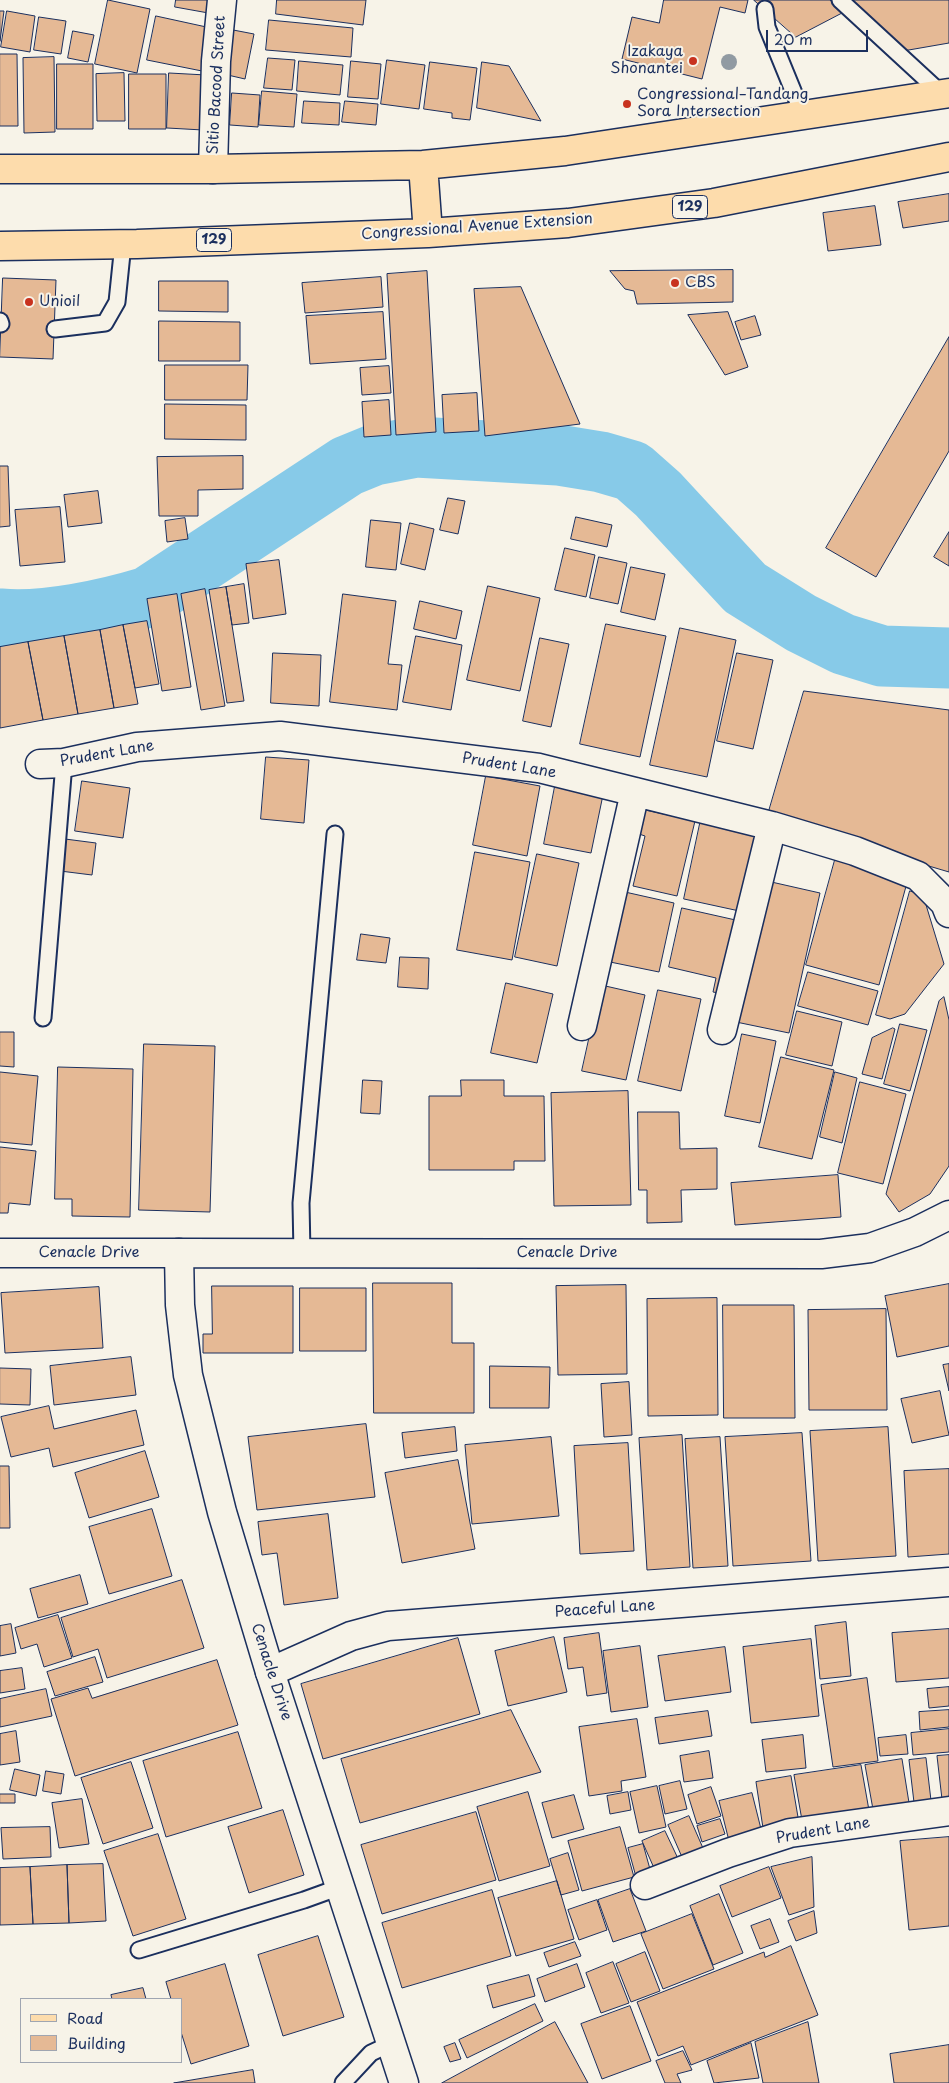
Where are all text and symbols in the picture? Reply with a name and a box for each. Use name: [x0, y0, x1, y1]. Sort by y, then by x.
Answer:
street label: Sitio Bacood Street: [204, 15, 230, 155]
scale bar: [769, 20, 872, 52]
text: 20 m: [774, 27, 813, 50]
place label: Izakaya Shonantei: [610, 43, 683, 78]
marker: Izakaya Shonantei: [687, 55, 699, 67]
place label: Congressional–Tandang Sora Intersection: [637, 86, 808, 121]
marker: Congressional–Tandang Sora Intersection: [621, 98, 633, 110]
road number: 129: [672, 196, 708, 218]
street label: Congressional Avenue Extension: [361, 210, 593, 244]
road number: 129: [196, 228, 232, 252]
place label: CBS: [685, 274, 716, 292]
marker: CBS: [669, 277, 681, 289]
place label: Unioil: [39, 293, 80, 311]
marker: Unioil: [23, 296, 35, 308]
street label: Prudent Lane: [58, 737, 156, 771]
street label: Prudent Lane: [460, 750, 558, 782]
street label: Cenacle Drive: [38, 1244, 140, 1262]
street label: Cenacle Drive: [516, 1244, 618, 1262]
street label: Peaceful Lane: [554, 1597, 656, 1621]
street label: Cenacle Drive: [247, 1621, 295, 1723]
street label: Prudent Lane: [774, 1814, 872, 1848]
legend: [20, 1998, 182, 2063]
text: Road: [67, 2006, 103, 2029]
text: Building: [67, 2031, 126, 2054]

